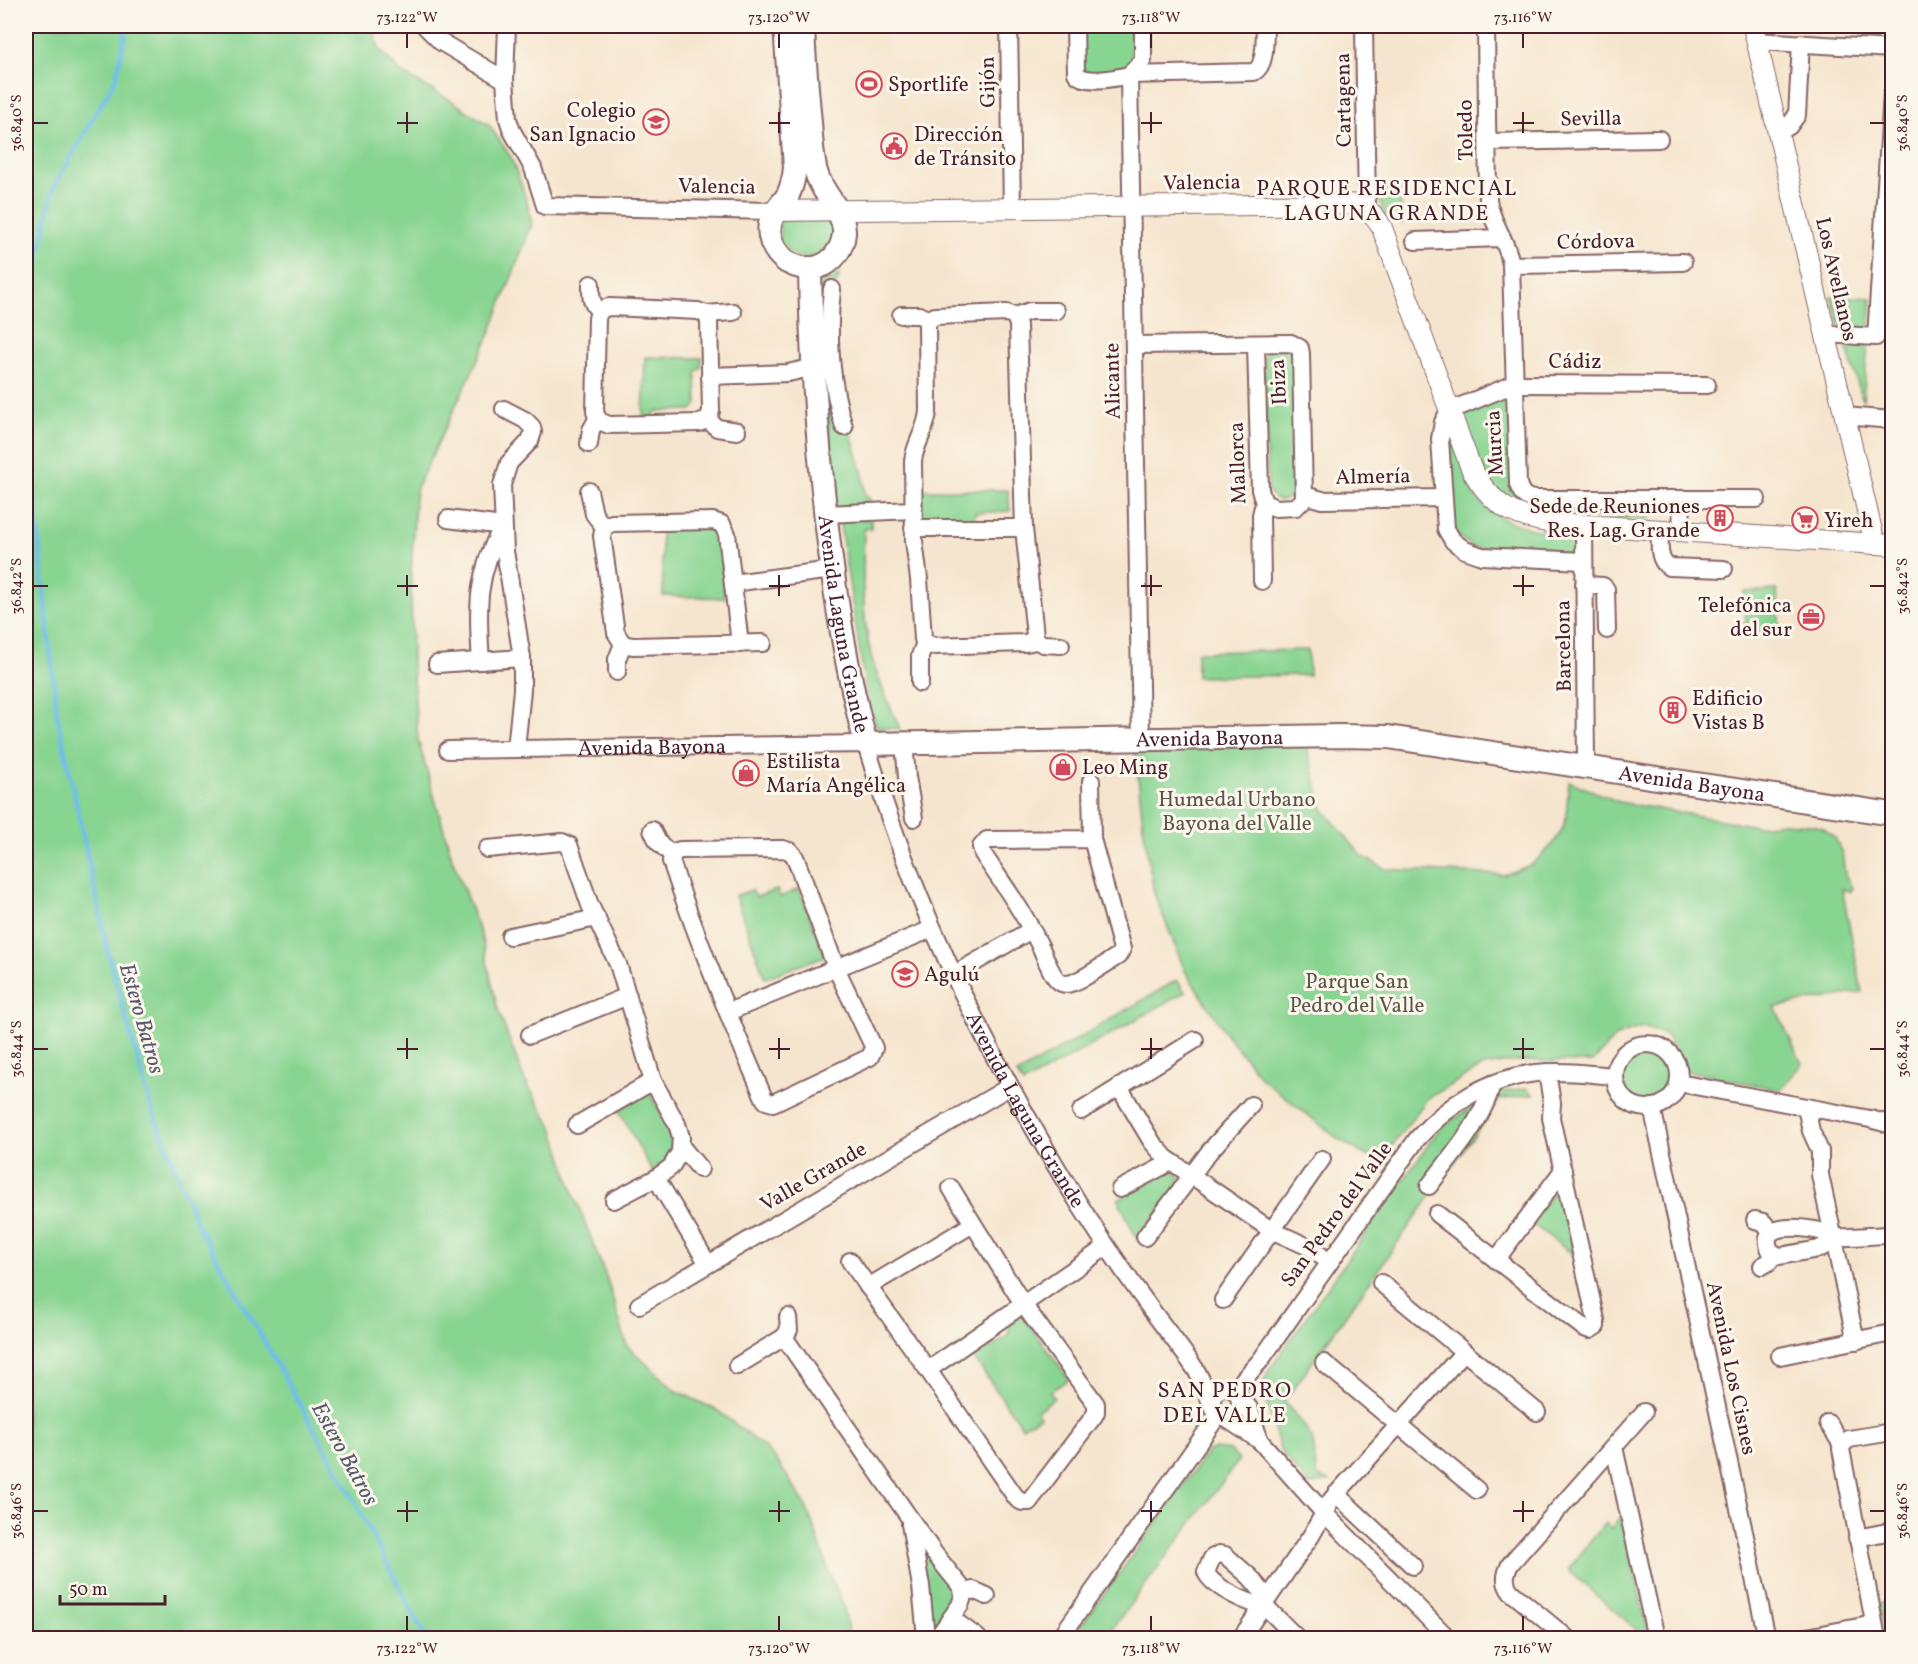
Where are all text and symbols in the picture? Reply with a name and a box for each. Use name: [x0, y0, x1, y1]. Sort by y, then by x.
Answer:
text: 73.122°W: [376, 8, 438, 29]
text: 73.120°W: [748, 8, 810, 29]
text: 73.118°W: [1122, 8, 1180, 29]
text: 73.116°W: [1494, 8, 1552, 29]
street label: Cartagena: [1329, 52, 1360, 147]
street label: Gijón: [974, 56, 1003, 108]
sports icon: Sportlife: [854, 69, 884, 99]
place label: Sportlife: [888, 71, 969, 100]
text: 36.840°S: [7, 94, 28, 152]
text: 36.840°S: [1893, 94, 1914, 152]
place label: Colegio San Ignacio: [529, 97, 636, 150]
street label: Toledo: [1451, 99, 1482, 161]
street label: Sevilla: [1560, 104, 1622, 135]
school or university icon: Colegio San Ignacio: [641, 107, 671, 137]
place label: Dirección de Tránsito: [914, 121, 1016, 174]
public building icon: Dirección de Tránsito: [879, 131, 909, 161]
street label: Valencia: [1163, 168, 1241, 199]
street label: Valencia: [678, 172, 756, 203]
district label: PARQUE RESIDENCIAL LAGUNA GRANDE: [1256, 174, 1518, 230]
street label: Los Avellanos: [1807, 215, 1864, 344]
street label: Córdova: [1557, 227, 1635, 258]
street label: Alicante: [1098, 342, 1129, 420]
street label: Cádiz: [1549, 348, 1601, 377]
street label: Ibiza: [1264, 358, 1295, 406]
street label: Murcia: [1479, 409, 1512, 477]
street label: Mallorca: [1223, 421, 1254, 505]
street label: Almería: [1335, 462, 1411, 493]
place label: Sede de Reuniones Res. Lag. Grande: [1529, 493, 1700, 546]
building icon: Sede de Reuniones Res. Lag. Grande: [1705, 503, 1735, 533]
supermarket icon: Yireh: [1790, 505, 1820, 535]
place label: Yireh: [1824, 507, 1874, 536]
street label: Avenida Laguna Grande: [810, 513, 876, 736]
text: 36.842°S: [7, 558, 28, 614]
text: 36.842°S: [1893, 558, 1914, 614]
place label: Telefónica del sur: [1698, 592, 1792, 645]
street label: Barcelona: [1549, 600, 1580, 692]
office icon: Telefónica del sur: [1796, 602, 1826, 632]
place label: Edificio Vistas B: [1692, 685, 1765, 738]
building icon: Edificio Vistas B: [1658, 695, 1688, 725]
street label: Avenida Bayona: [1135, 724, 1284, 755]
street label: Avenida Bayona: [578, 733, 726, 764]
place label: Estilista María Angélica: [766, 748, 906, 801]
shop icon: Leo Ming: [1048, 752, 1078, 782]
place label: Leo Ming: [1082, 754, 1168, 783]
shop icon: Estilista María Angélica: [731, 758, 761, 788]
street label: Avenida Bayona: [1616, 759, 1767, 810]
park label: Humedal Urbano Bayona del Valle: [1158, 786, 1316, 839]
school or university icon: Agulú: [890, 959, 920, 989]
water label: Estero Batros: [110, 960, 171, 1078]
place label: Agulú: [924, 961, 979, 990]
park label: Parque San Pedro del Valle: [1290, 968, 1424, 1021]
street label: Avenida Laguna Grande: [958, 1007, 1091, 1214]
text: 36.844°S: [7, 1020, 28, 1078]
text: 36.844°S: [1893, 1020, 1914, 1078]
street label: Valle Grande: [755, 1135, 872, 1220]
street label: San Pedro del Valle: [1274, 1136, 1400, 1294]
street label: Avenida Los Cisnes: [1698, 1279, 1763, 1458]
district label: SAN PEDRO DEL VALLE: [1157, 1376, 1293, 1432]
water label: Estero Batros: [303, 1397, 385, 1512]
text: 36.846°S: [7, 1483, 28, 1539]
text: 36.846°S: [1893, 1483, 1914, 1539]
scale bar: [60, 1568, 165, 1606]
text: 50 m: [69, 1578, 108, 1603]
text: 73.122°W: [376, 1639, 438, 1660]
text: 73.120°W: [748, 1639, 810, 1660]
text: 73.118°W: [1122, 1639, 1180, 1660]
text: 73.116°W: [1494, 1639, 1552, 1660]

